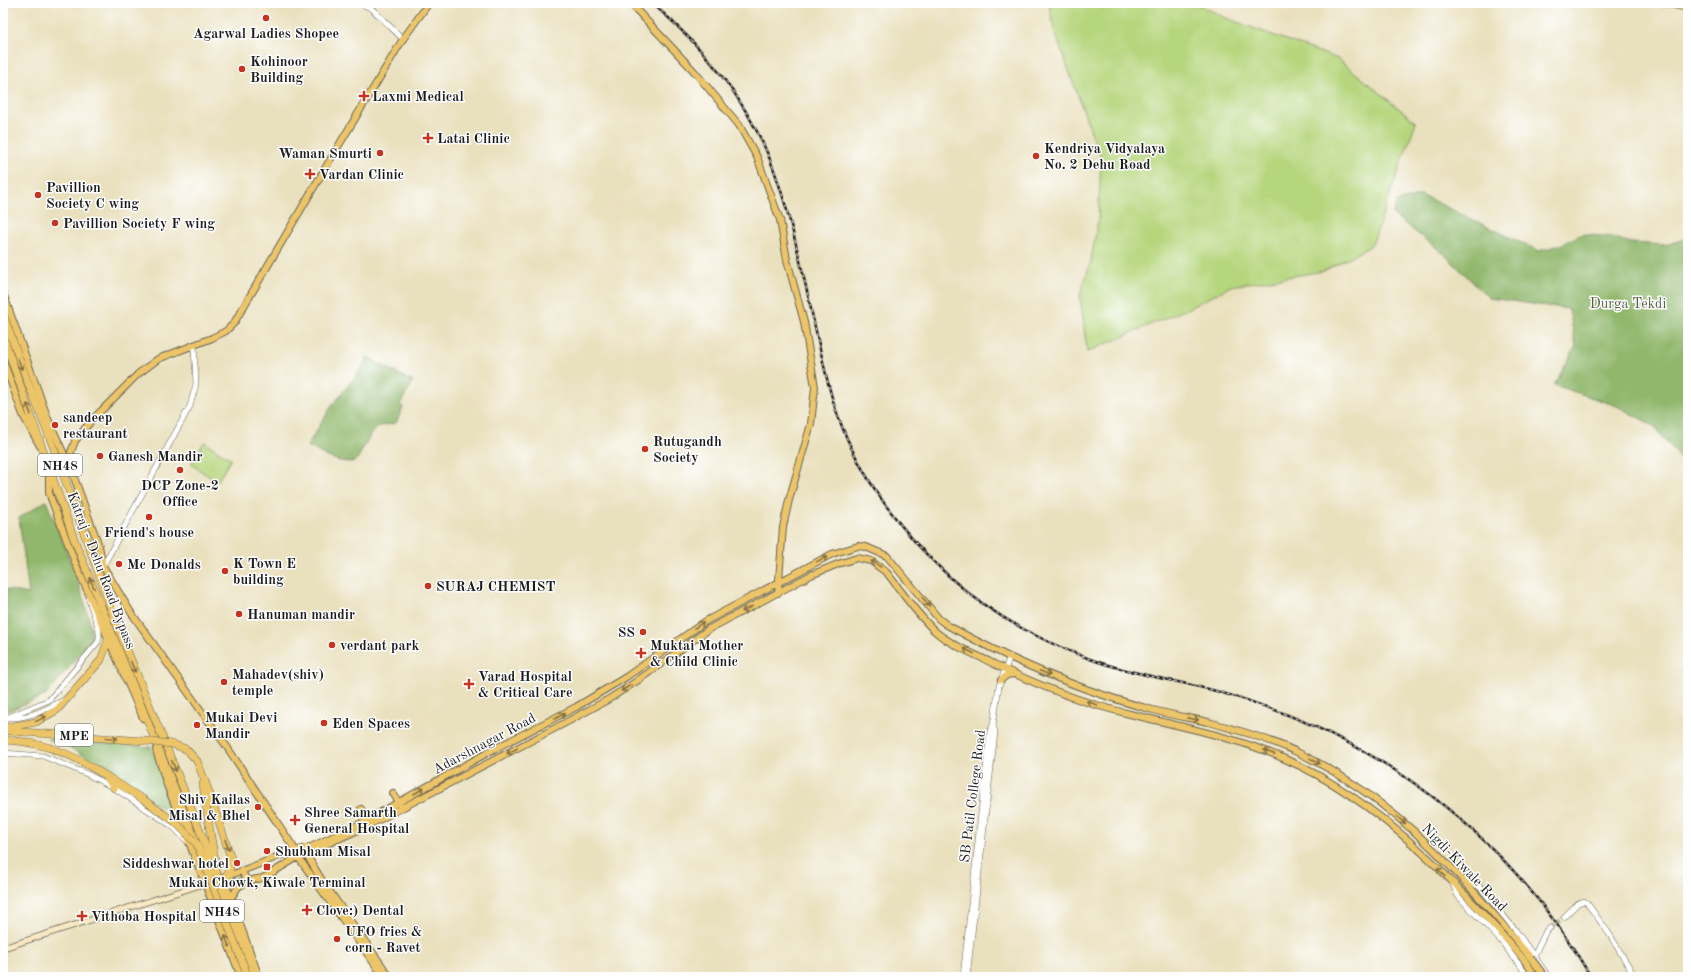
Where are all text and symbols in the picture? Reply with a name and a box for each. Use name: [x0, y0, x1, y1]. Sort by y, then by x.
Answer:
marker: Agarwal Ladies Shopee: [261, 13, 271, 23]
place label: Agarwal Ladies Shopee: [193, 27, 339, 41]
place label: Kohinoor Building: [250, 55, 308, 85]
marker: Kohinoor Building: [237, 64, 247, 74]
place label: Laxmi Medical: [372, 90, 464, 104]
marker: Laxmi Medical: [359, 91, 369, 101]
marker: Latai Clinic: [422, 132, 434, 144]
place label: Latai Clinic: [437, 132, 510, 146]
place label: Kendriya Vidyalaya No. 2 Dehu Road: [1044, 142, 1165, 172]
place label: Waman Smurti: [278, 147, 372, 161]
marker: Waman Smurti: [375, 148, 385, 158]
marker: Kendriya Vidyalaya No. 2 Dehu Road: [1031, 151, 1041, 161]
marker: Vardan Clinic: [304, 168, 316, 180]
place label: Vardan Clinic: [319, 168, 404, 182]
place label: Pavillion Society C wing: [46, 181, 139, 211]
marker: Pavillion Society C wing: [33, 190, 43, 200]
place label: Pavillion Society F wing: [63, 217, 215, 231]
marker: Pavillion Society F wing: [50, 218, 60, 228]
park label: Durga Tekdi: [1590, 297, 1666, 311]
one-way arrow: [17, 357, 25, 369]
one-way arrow: [24, 403, 32, 415]
place label: sandeep restaurant: [63, 411, 128, 441]
marker: sandeep restaurant: [50, 420, 60, 430]
place label: Rutugandh Society: [653, 435, 722, 465]
marker: Rutugandh Society: [640, 444, 650, 454]
place label: Ganesh Mandir: [108, 450, 202, 464]
marker: Ganesh Mandir: [95, 451, 105, 461]
road number: NH48: [38, 454, 82, 476]
marker: DCP Zone-2 Office: [175, 465, 185, 475]
place label: DCP Zone-2 Office: [141, 479, 219, 509]
street label: Katraj - Dehu Road Bypass: [65, 490, 138, 651]
marker: Friend's house: [144, 512, 154, 522]
place label: Friend's house: [104, 526, 194, 540]
one-way arrow: [816, 555, 828, 562]
place label: K Town E building: [233, 557, 296, 587]
place label: Mc Donalds: [127, 558, 201, 572]
marker: Mc Donalds: [114, 559, 124, 569]
one-way arrow: [870, 560, 881, 568]
marker: K Town E building: [220, 566, 230, 576]
one-way arrow: [88, 578, 96, 590]
place label: SURAJ CHEMIST: [436, 580, 556, 594]
marker: SURAJ CHEMIST: [423, 581, 433, 591]
one-way arrow: [922, 597, 930, 608]
one-way arrow: [742, 606, 754, 613]
place label: Hanuman mandir: [247, 608, 355, 622]
marker: Hanuman mandir: [234, 609, 244, 619]
one-way arrow: [693, 621, 704, 629]
place label: SS: [618, 626, 635, 640]
marker: SS: [638, 627, 648, 637]
place label: verdant park: [340, 639, 420, 653]
place label: Muktai Mother & Child Clinic: [650, 639, 743, 669]
marker: verdant park: [327, 640, 337, 650]
marker: Muktai Mother & Child Clinic: [635, 647, 647, 659]
one-way arrow: [964, 647, 976, 654]
one-way arrow: [130, 661, 138, 673]
place label: Mahadev(shiv) temple: [232, 668, 324, 698]
place label: Varad Hospital & Critical Care: [478, 670, 573, 700]
one-way arrow: [1038, 670, 1050, 677]
marker: Mahadev(shiv) temple: [219, 677, 229, 687]
marker: Varad Hospital & Critical Care: [463, 678, 475, 690]
one-way arrow: [620, 684, 631, 692]
one-way arrow: [1086, 698, 1098, 706]
place label: Mukai Devi Mandir: [205, 711, 277, 741]
street label: Adarshnagar Road: [431, 711, 538, 777]
one-way arrow: [554, 712, 566, 719]
one-way arrow: [34, 715, 46, 722]
one-way arrow: [1186, 715, 1199, 723]
place label: Eden Spaces: [332, 717, 410, 731]
marker: Eden Spaces: [319, 718, 329, 728]
marker: Mukai Devi Mandir: [192, 720, 202, 730]
road number: MPE: [55, 724, 93, 746]
street label: SB Patil College Road: [958, 729, 988, 863]
one-way arrow: [105, 735, 118, 742]
one-way arrow: [1263, 747, 1275, 755]
one-way arrow: [506, 748, 518, 755]
one-way arrow: [1309, 758, 1321, 766]
one-way arrow: [171, 760, 178, 772]
one-way arrow: [413, 787, 425, 795]
place label: Shiv Kailas Misal & Bhel: [168, 793, 250, 823]
marker: Shiv Kailas Misal & Bhel: [253, 802, 263, 812]
place label: Shree Samarth General Hospital: [304, 806, 409, 836]
marker: Shree Samarth General Hospital: [289, 814, 301, 826]
one-way arrow: [1396, 815, 1406, 824]
street label: Nigdi-Kiwale Road: [1419, 821, 1509, 914]
one-way arrow: [223, 838, 231, 850]
place label: Shubham Misal: [275, 845, 371, 859]
marker: Shubham Misal: [262, 846, 272, 856]
place label: Siddeshwar hotel: [122, 857, 229, 871]
marker: Siddeshwar hotel: [232, 858, 242, 868]
marker: Mukai Chowk, Kiwale Terminal: [262, 862, 272, 872]
one-way arrow: [1437, 868, 1447, 877]
place label: Mukai Chowk, Kiwale Terminal: [168, 876, 366, 890]
road number: NH48: [200, 900, 244, 922]
marker: Clove:) Dental: [301, 904, 313, 916]
place label: Clove:) Dental: [316, 904, 404, 918]
marker: Vithoba Hospital: [76, 910, 88, 922]
place label: Vithoba Hospital: [91, 910, 196, 924]
place label: UFO fries & corn - Ravet: [345, 925, 422, 955]
marker: UFO fries & corn - Ravet: [332, 934, 342, 944]
one-way arrow: [222, 935, 230, 947]

